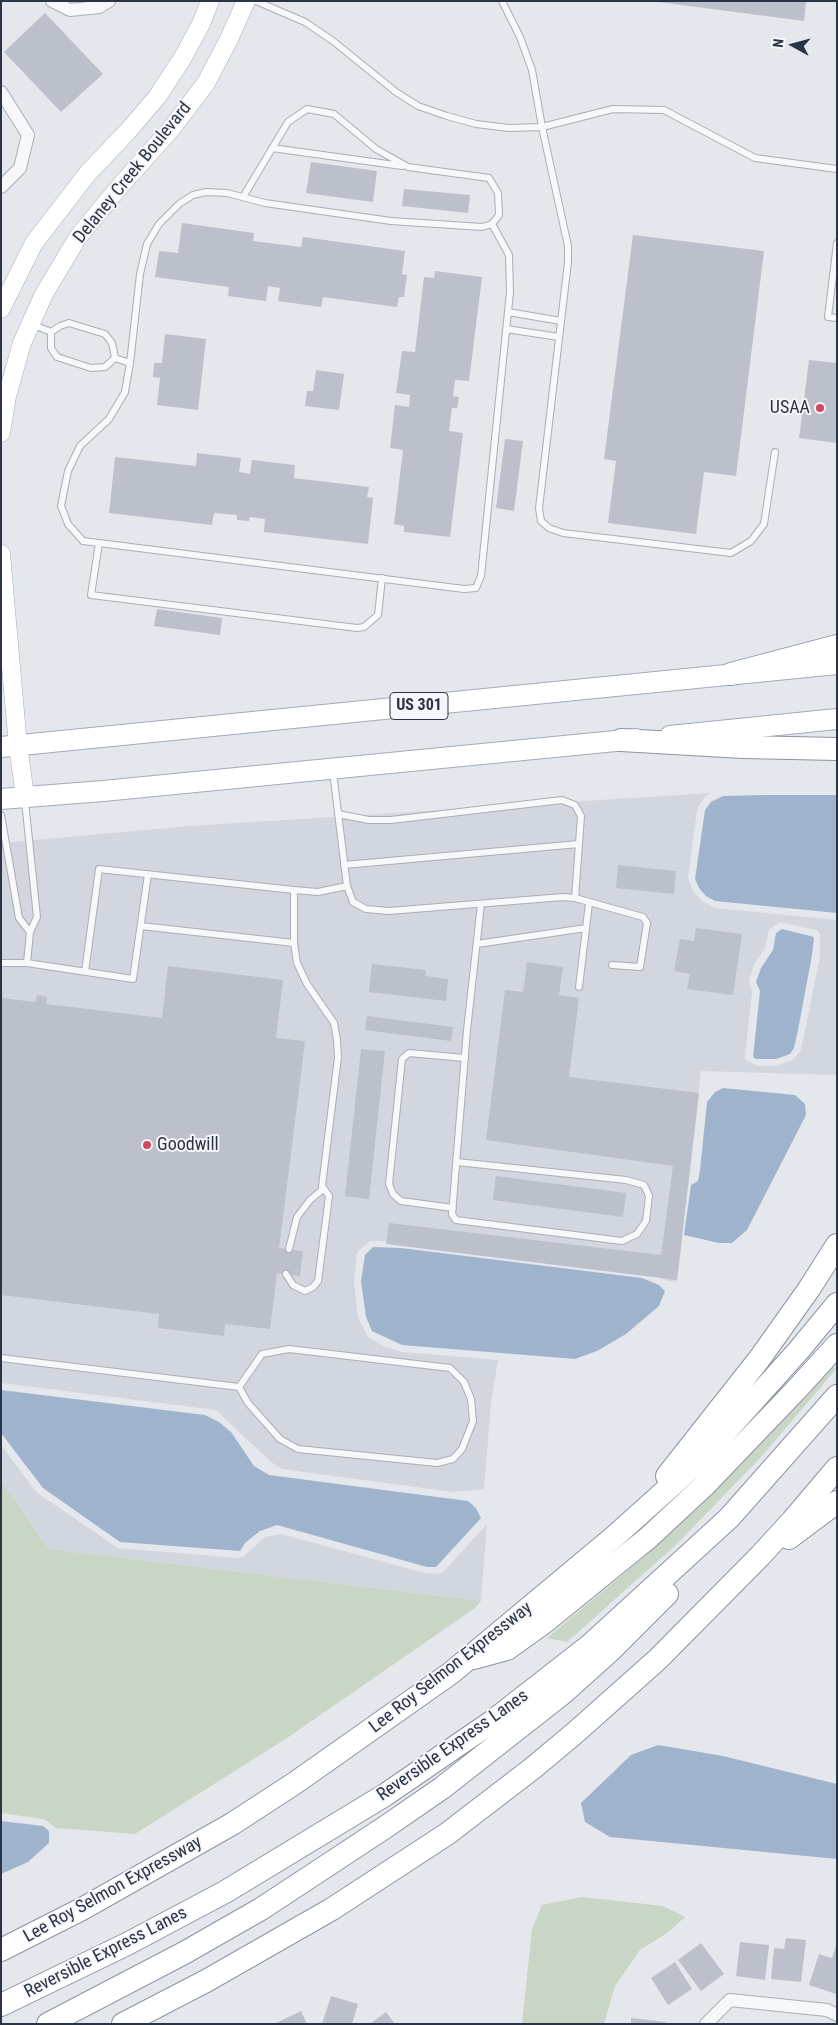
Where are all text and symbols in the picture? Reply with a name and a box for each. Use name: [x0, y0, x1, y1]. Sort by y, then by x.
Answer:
north arrow: [768, 20, 818, 70]
text: N: [770, 38, 787, 48]
street label: Delaney Creek Boulevard: [69, 98, 197, 248]
place label: USAA: [770, 397, 810, 419]
marker: USAA: [814, 402, 826, 414]
road number: US 301: [390, 692, 448, 719]
place label: Goodwill: [157, 1134, 219, 1156]
marker: Goodwill: [141, 1139, 153, 1151]
street label: Lee Roy Selmon Expressway: [365, 1598, 537, 1738]
street label: Reversible Express Lanes: [373, 1686, 533, 1806]
street label: Lee Roy Selmon Expressway: [20, 1832, 206, 1948]
street label: Reversible Express Lanes: [21, 1903, 191, 2003]

